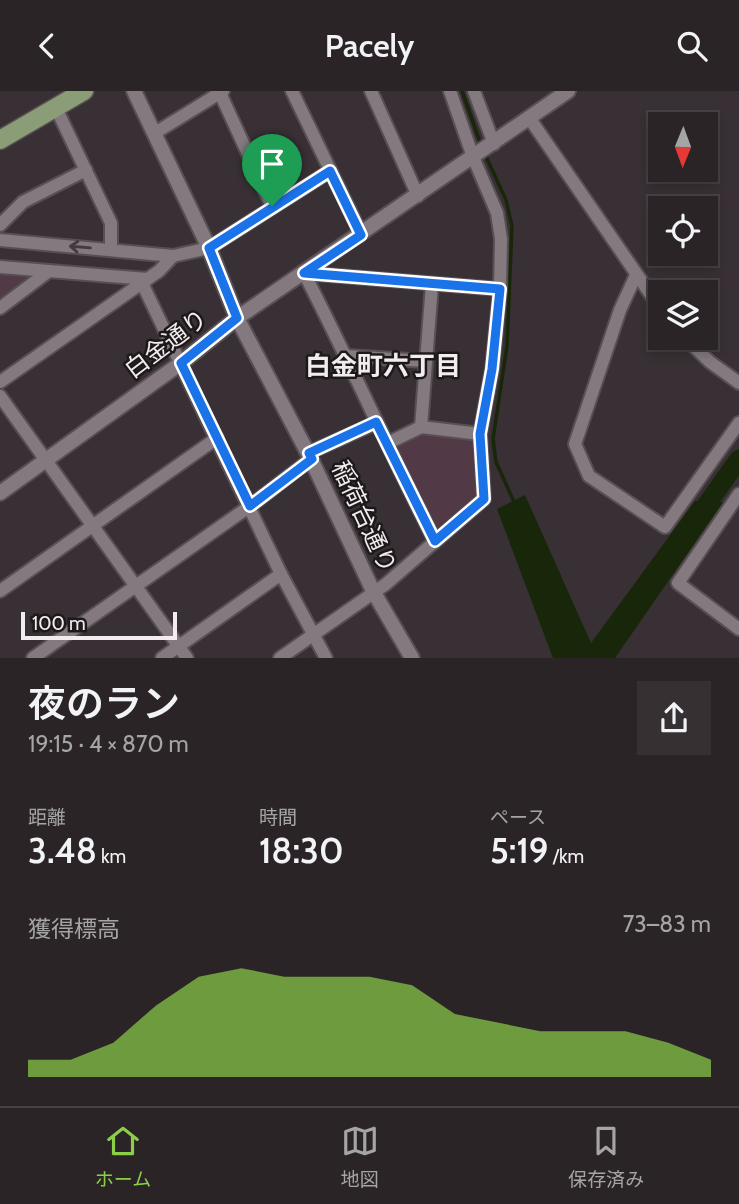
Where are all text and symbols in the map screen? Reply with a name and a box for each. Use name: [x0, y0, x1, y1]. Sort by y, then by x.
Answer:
text: Pacely: [325, 26, 414, 65]
icon: back: [28, 27, 66, 65]
icon: search: [673, 27, 711, 65]
north arrow: [648, 112, 718, 182]
map controls: [648, 112, 718, 350]
pin: [242, 134, 302, 206]
icon: arrive: [253, 145, 291, 183]
button: locate: [648, 196, 718, 266]
one-way arrow: [70, 240, 92, 253]
button: layers: [648, 280, 718, 350]
street label: 白金通り: [119, 303, 213, 384]
district label: 白金町六丁目: [305, 350, 461, 382]
street label: 稲荷台通り: [326, 456, 403, 577]
scale bar: [21, 609, 177, 641]
text: 100 m: [32, 612, 86, 635]
text: 夜のラン: [28, 680, 180, 727]
button: share: [637, 681, 711, 755]
text: 19:15 · 4 × 870 m: [28, 730, 189, 758]
text: 距離: [28, 806, 66, 829]
text: 時間: [259, 806, 297, 829]
text: ペース: [490, 806, 546, 829]
text: 3.48: [28, 829, 97, 872]
text: 18:30: [259, 829, 344, 872]
text: 5:19: [490, 829, 549, 872]
text: km: [97, 845, 126, 868]
text: /km: [549, 845, 584, 868]
text: 73–83 m: [623, 910, 711, 938]
text: 獲得標高: [28, 915, 120, 943]
tab: ホーム: [95, 1122, 151, 1191]
tab: 地図: [341, 1122, 379, 1191]
tab: 保存済み: [568, 1122, 644, 1191]

